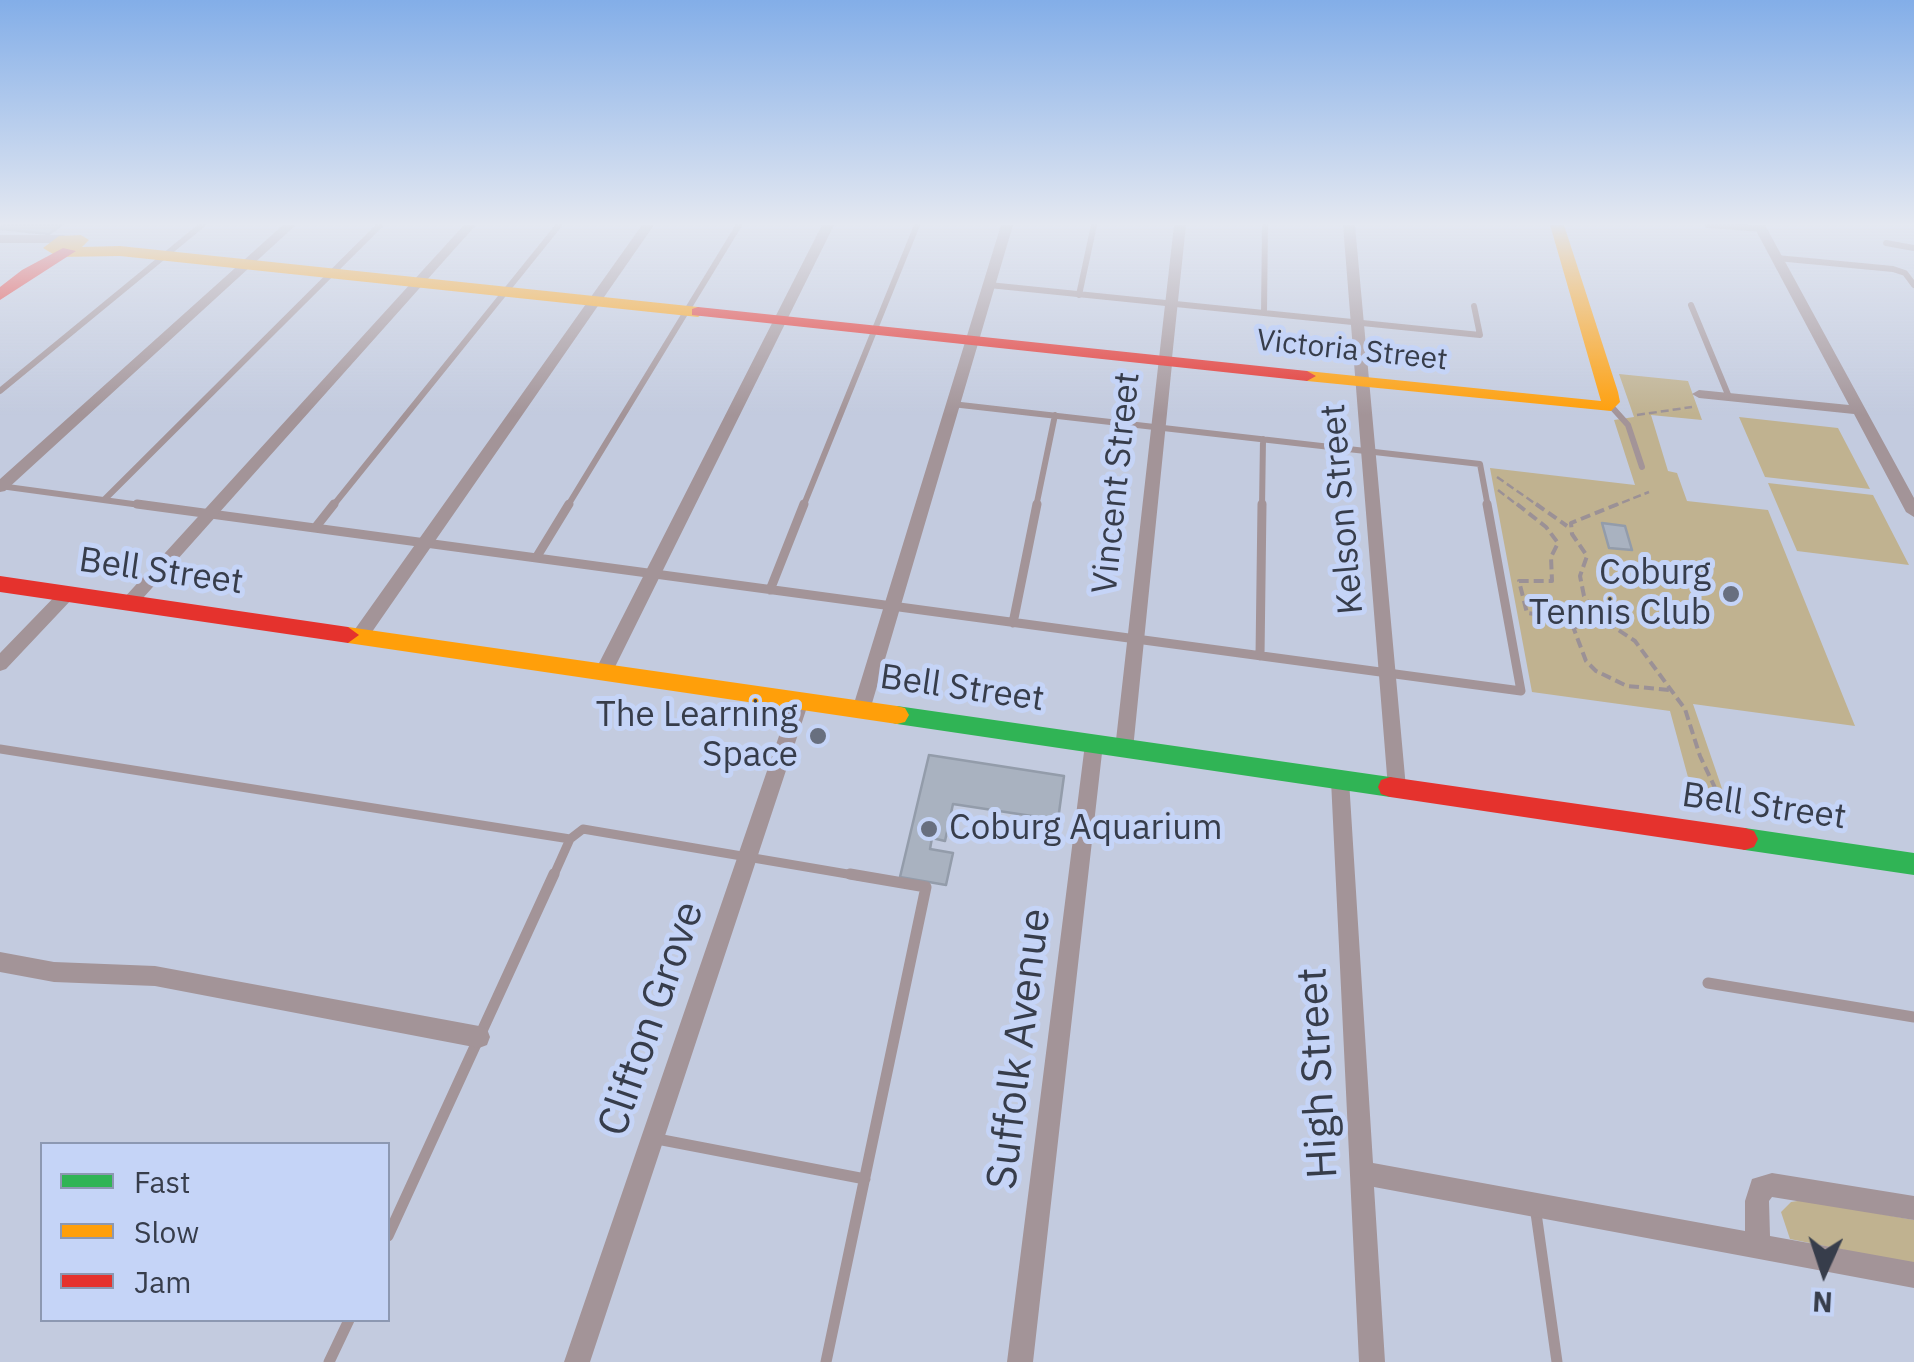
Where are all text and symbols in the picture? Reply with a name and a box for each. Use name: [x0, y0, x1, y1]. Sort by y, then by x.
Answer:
street label: Victoria Street: [1255, 323, 1449, 379]
street label: Vincent Street: [1084, 370, 1150, 596]
street label: Kelson Street: [1313, 402, 1373, 616]
street label: Bell Street: [76, 540, 246, 604]
place label: Coburg Tennis Club: [1529, 553, 1711, 635]
marker: Coburg Tennis Club: [1720, 583, 1742, 605]
street label: Bell Street: [877, 657, 1047, 721]
place label: The Learning Space: [596, 695, 798, 777]
marker: The Learning Space: [807, 725, 829, 747]
street label: Bell Street: [1679, 775, 1849, 839]
place label: Coburg Aquarium: [949, 808, 1223, 850]
marker: Coburg Aquarium: [918, 818, 940, 840]
street label: Clifton Grove: [588, 895, 716, 1143]
street label: Suffolk Avenue: [978, 906, 1062, 1192]
street label: High Street: [1288, 966, 1350, 1180]
legend: [40, 1142, 390, 1322]
text: Fast: [134, 1162, 191, 1201]
text: Slow: [134, 1212, 199, 1251]
north arrow: [1774, 1222, 1874, 1322]
text: Jam: [134, 1262, 192, 1301]
text: N: [1811, 1283, 1833, 1321]

